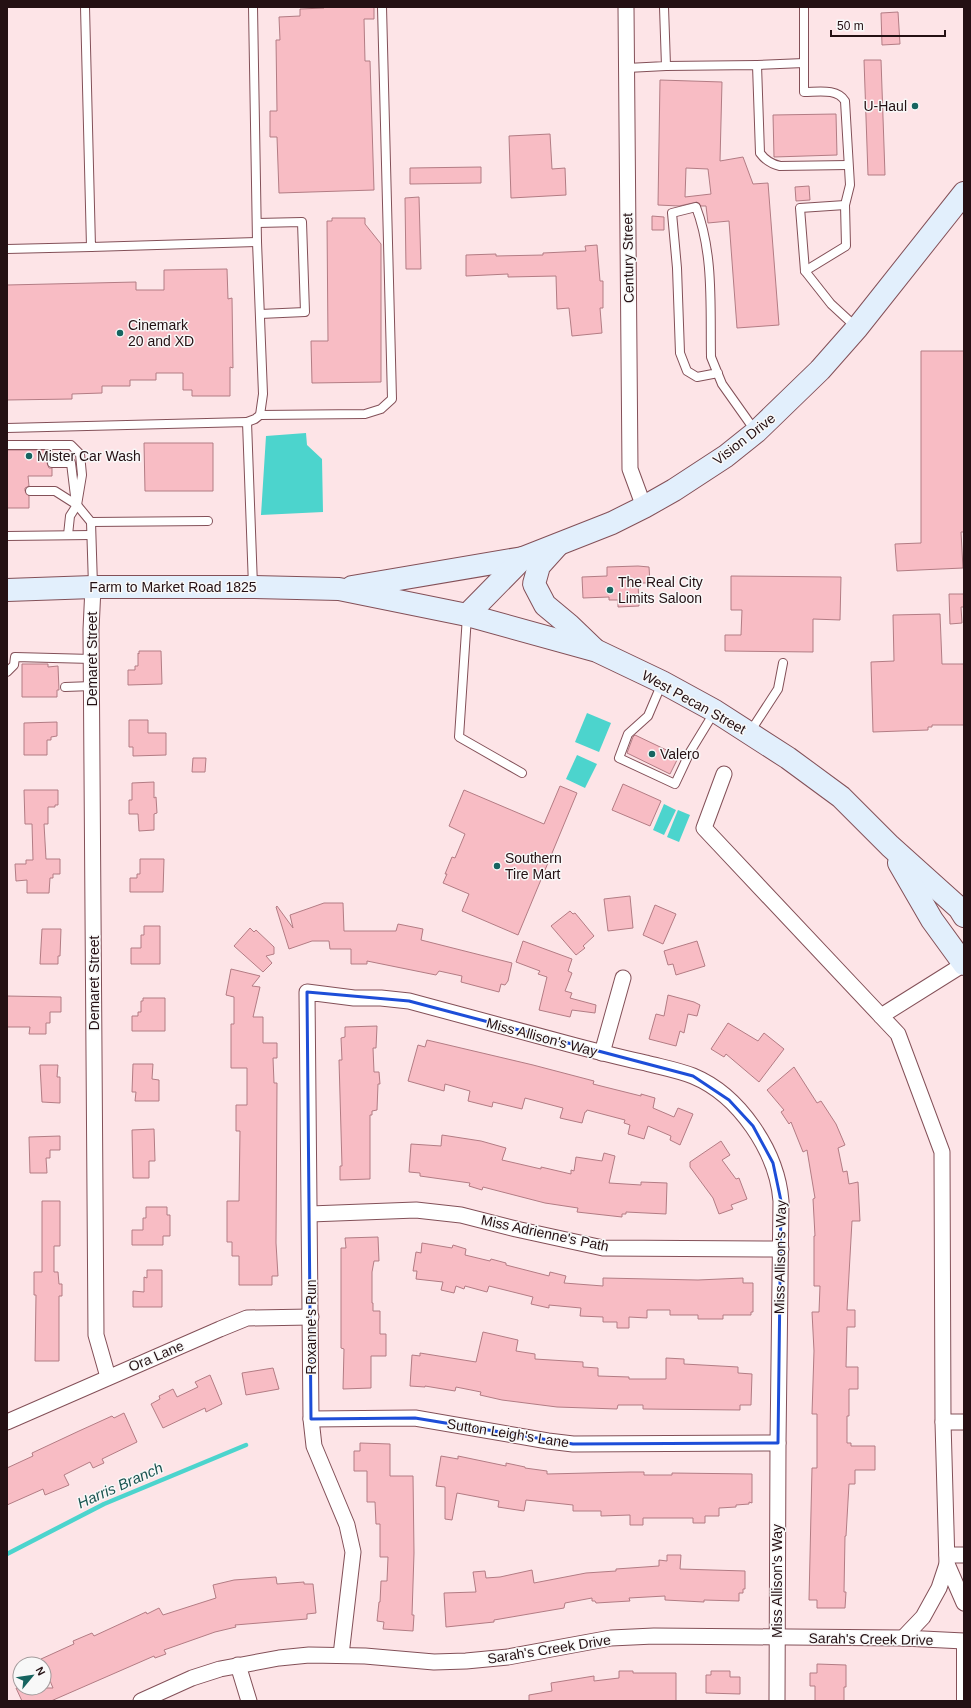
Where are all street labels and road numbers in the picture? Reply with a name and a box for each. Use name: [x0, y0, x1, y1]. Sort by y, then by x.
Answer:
street label: Century Street: [619, 213, 637, 303]
street label: Vision Drive: [710, 410, 778, 468]
street label: Farm to Market Road 1825: [89, 579, 257, 595]
street label: Demaret Street: [84, 611, 100, 706]
street label: West Pecan Street: [639, 667, 749, 737]
street label: Demaret Street: [86, 935, 102, 1030]
street label: Miss Allison's Way: [485, 1014, 599, 1060]
street label: Miss Allison's Way: [771, 1200, 789, 1314]
street label: Miss Adrienne's Path: [480, 1212, 610, 1254]
street label: Roxanne's Run: [303, 1279, 319, 1375]
street label: Ora Lane: [126, 1337, 186, 1375]
street label: Sutton Leigh's Lane: [446, 1415, 570, 1451]
street label: Miss Allison's Way: [769, 1524, 785, 1638]
street label: Sarah's Creek Drive: [808, 1630, 934, 1648]
street label: Sarah's Creek Drive: [486, 1631, 612, 1667]

